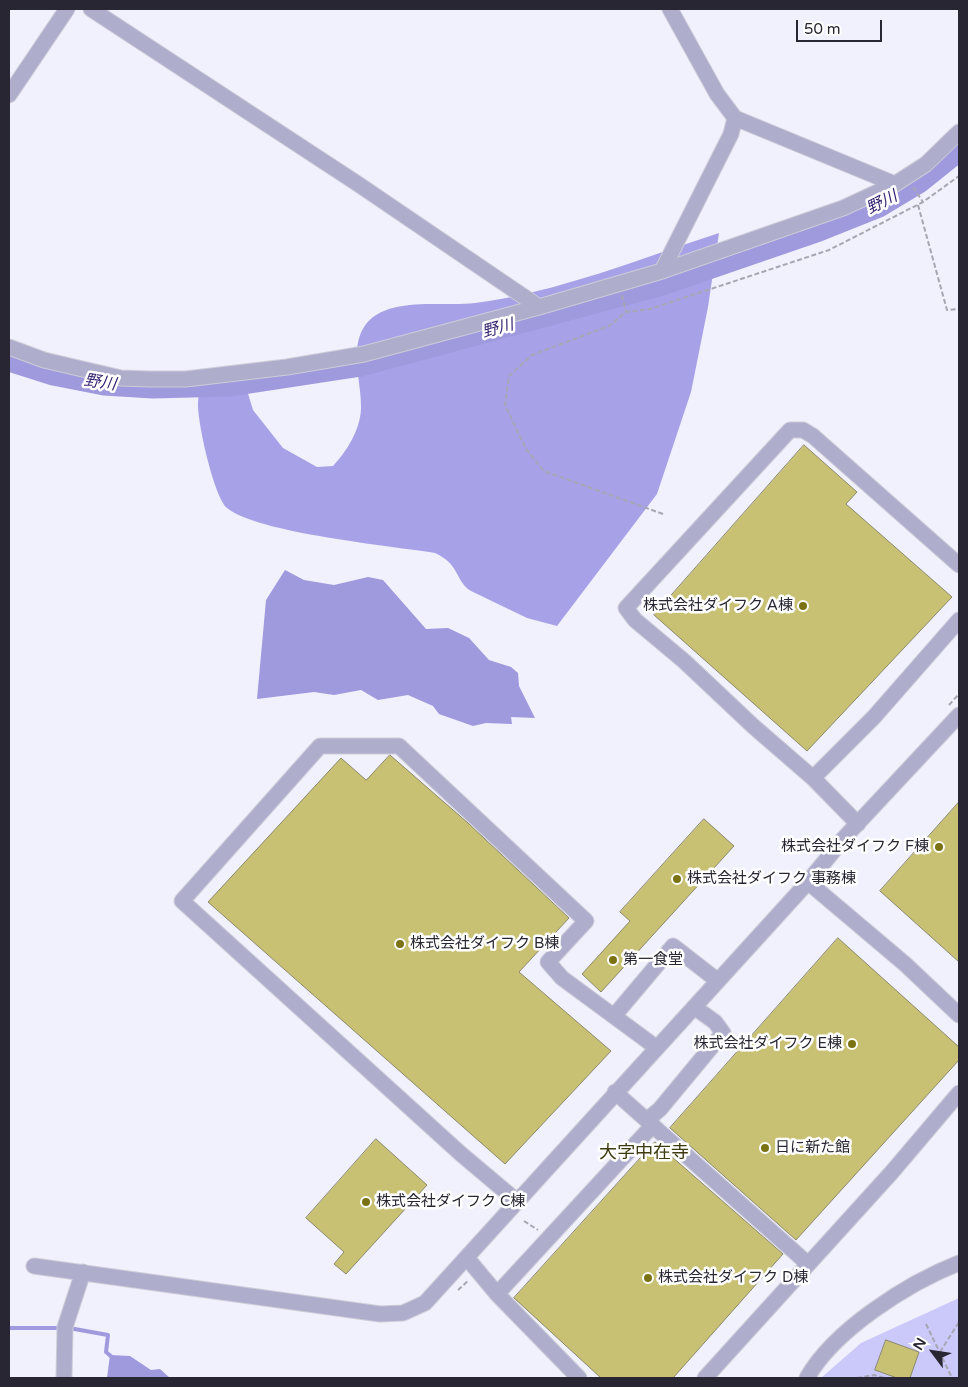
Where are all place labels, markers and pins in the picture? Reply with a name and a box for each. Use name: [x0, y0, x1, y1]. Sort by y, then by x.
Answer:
place label: 株式会社ダイフク A棟: [643, 597, 793, 615]
marker: 株式会社ダイフク A棟: [797, 600, 809, 612]
place label: 株式会社ダイフク F棟: [781, 838, 929, 856]
marker: 株式会社ダイフク F棟: [933, 841, 945, 853]
place label: 株式会社ダイフク 事務棟: [687, 870, 856, 888]
marker: 株式会社ダイフク 事務棟: [671, 873, 683, 885]
place label: 株式会社ダイフク B棟: [410, 935, 559, 953]
marker: 株式会社ダイフク B棟: [394, 938, 406, 950]
place label: 第一食堂: [623, 951, 683, 969]
marker: 第一食堂: [607, 954, 619, 966]
place label: 株式会社ダイフク E棟: [694, 1035, 842, 1053]
marker: 株式会社ダイフク E棟: [846, 1038, 858, 1050]
place label: 日に新た館: [775, 1139, 850, 1157]
marker: 日に新た館: [759, 1142, 771, 1154]
place label: 株式会社ダイフク C棟: [376, 1193, 525, 1211]
marker: 株式会社ダイフク C棟: [360, 1196, 372, 1208]
place label: 株式会社ダイフク D棟: [658, 1269, 808, 1287]
marker: 株式会社ダイフク D棟: [642, 1272, 654, 1284]

